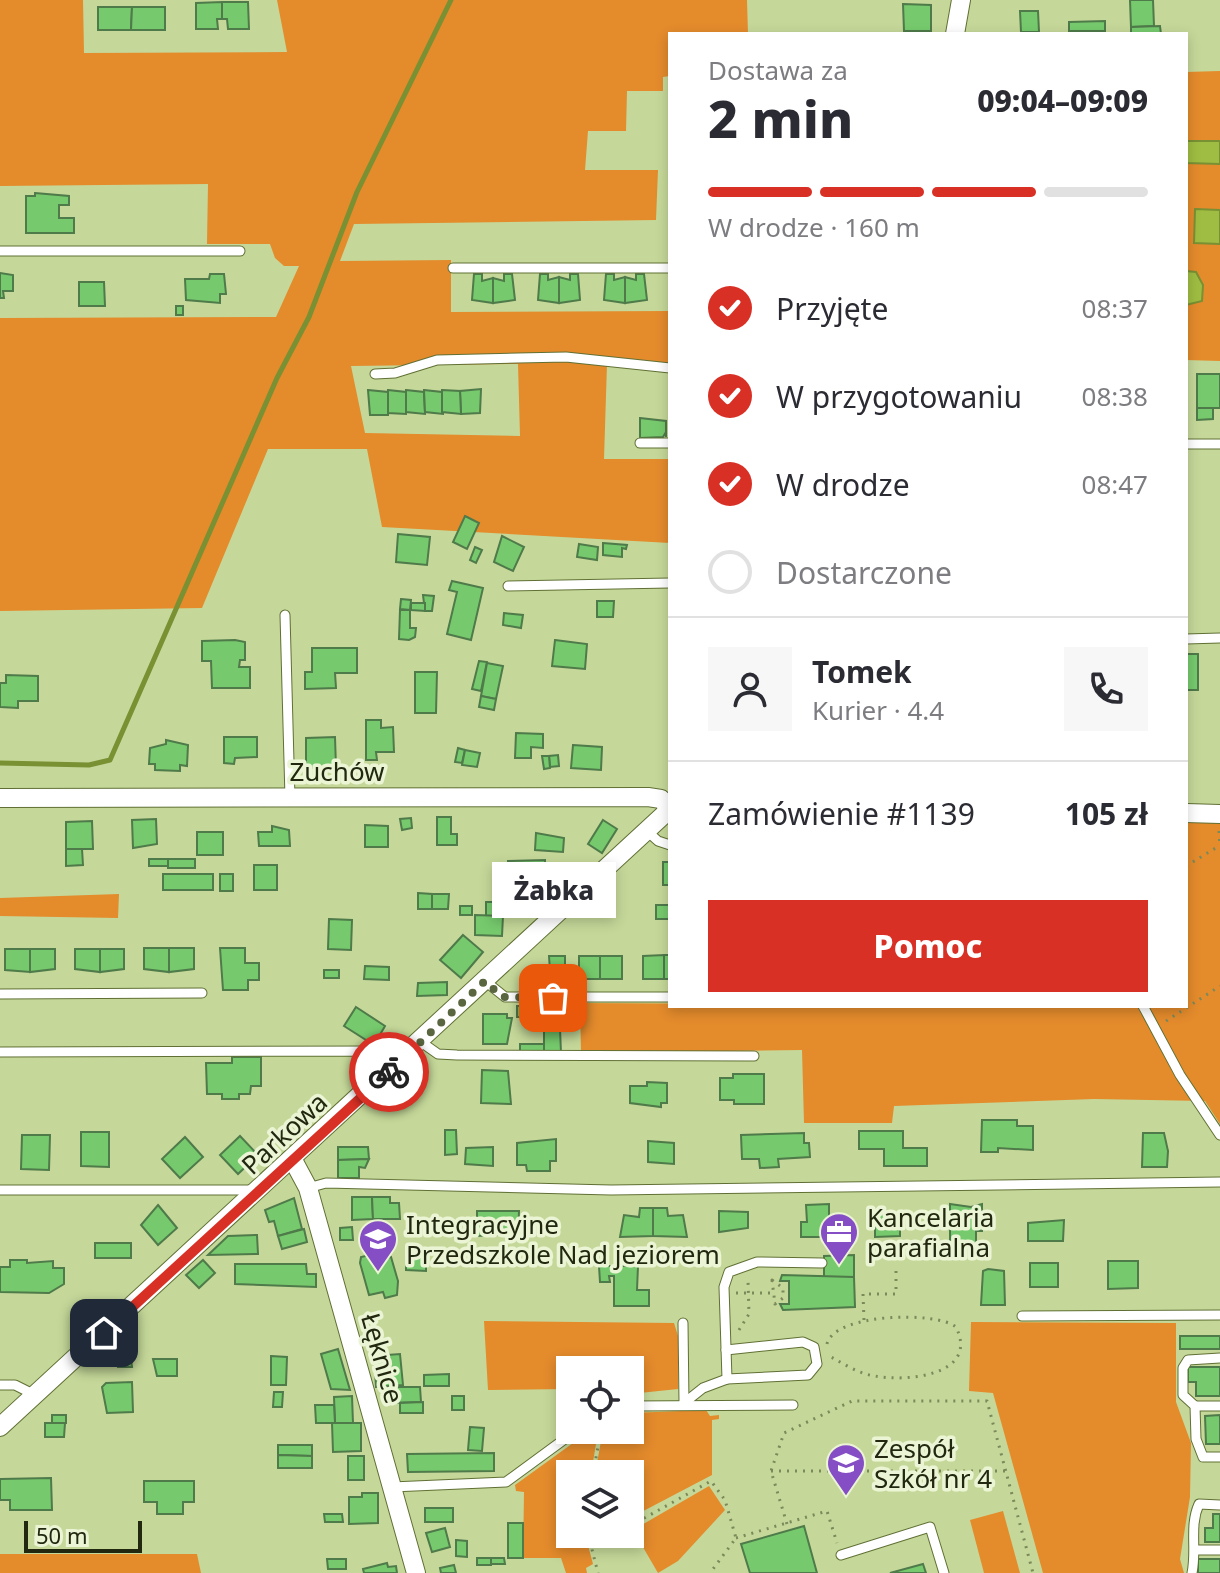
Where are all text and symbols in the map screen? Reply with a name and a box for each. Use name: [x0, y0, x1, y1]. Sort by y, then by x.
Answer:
text: Dostawa za: [708, 52, 848, 88]
text: 09:04–09:09: [977, 80, 1148, 121]
text: 2 min: [708, 82, 853, 153]
text: W drodze · 160 m: [708, 209, 920, 245]
icon: check: [708, 286, 752, 330]
text: Przyjęte: [776, 288, 888, 329]
text: 08:37: [1082, 290, 1148, 326]
icon: check: [708, 374, 752, 418]
text: W przygotowaniu: [776, 376, 1022, 417]
text: 08:38: [1082, 378, 1148, 414]
icon: check: [708, 462, 752, 506]
text: W drodze: [776, 464, 910, 505]
text: 08:47: [1082, 466, 1148, 502]
text: Dostarczone: [776, 552, 952, 593]
button: person: [708, 647, 792, 731]
button: phone: [1064, 647, 1148, 731]
text: Tomek: [812, 651, 912, 692]
text: Kurier · 4.4: [812, 692, 944, 728]
street label: Zuchów: [289, 753, 385, 789]
text: Zamówienie #1139: [708, 793, 975, 834]
text: 105 zł: [1065, 793, 1148, 834]
callout: Żabka: [491, 862, 615, 918]
text: Żabka: [514, 872, 594, 908]
button: Pomoc: [708, 900, 1148, 992]
pin: [519, 964, 587, 1032]
icon: bag: [531, 976, 575, 1020]
courier: [349, 1032, 429, 1112]
icon: bike: [367, 1050, 411, 1094]
street label: Parkowa: [233, 1084, 335, 1182]
place label: Kancelaria parafialna: [867, 1199, 994, 1265]
place label: Integracyjne Przedszkole Nad jeziorem: [406, 1206, 720, 1272]
office icon: Kancelaria parafialna: [818, 1211, 860, 1266]
school or university icon: Integracyjne Przedszkole Nad jeziorem: [357, 1218, 399, 1273]
pin: [70, 1299, 138, 1367]
street label: Łęknice: [353, 1309, 413, 1407]
icon: home: [82, 1311, 126, 1355]
map controls: [556, 1356, 644, 1548]
button: locate: [556, 1356, 644, 1444]
place label: Zespół Szkół nr 4: [874, 1430, 992, 1496]
school or university icon: Zespół Szkół nr 4: [825, 1442, 867, 1497]
button: layers: [556, 1460, 644, 1548]
scale bar: [24, 1517, 142, 1553]
text: 50 m: [36, 1520, 87, 1550]

